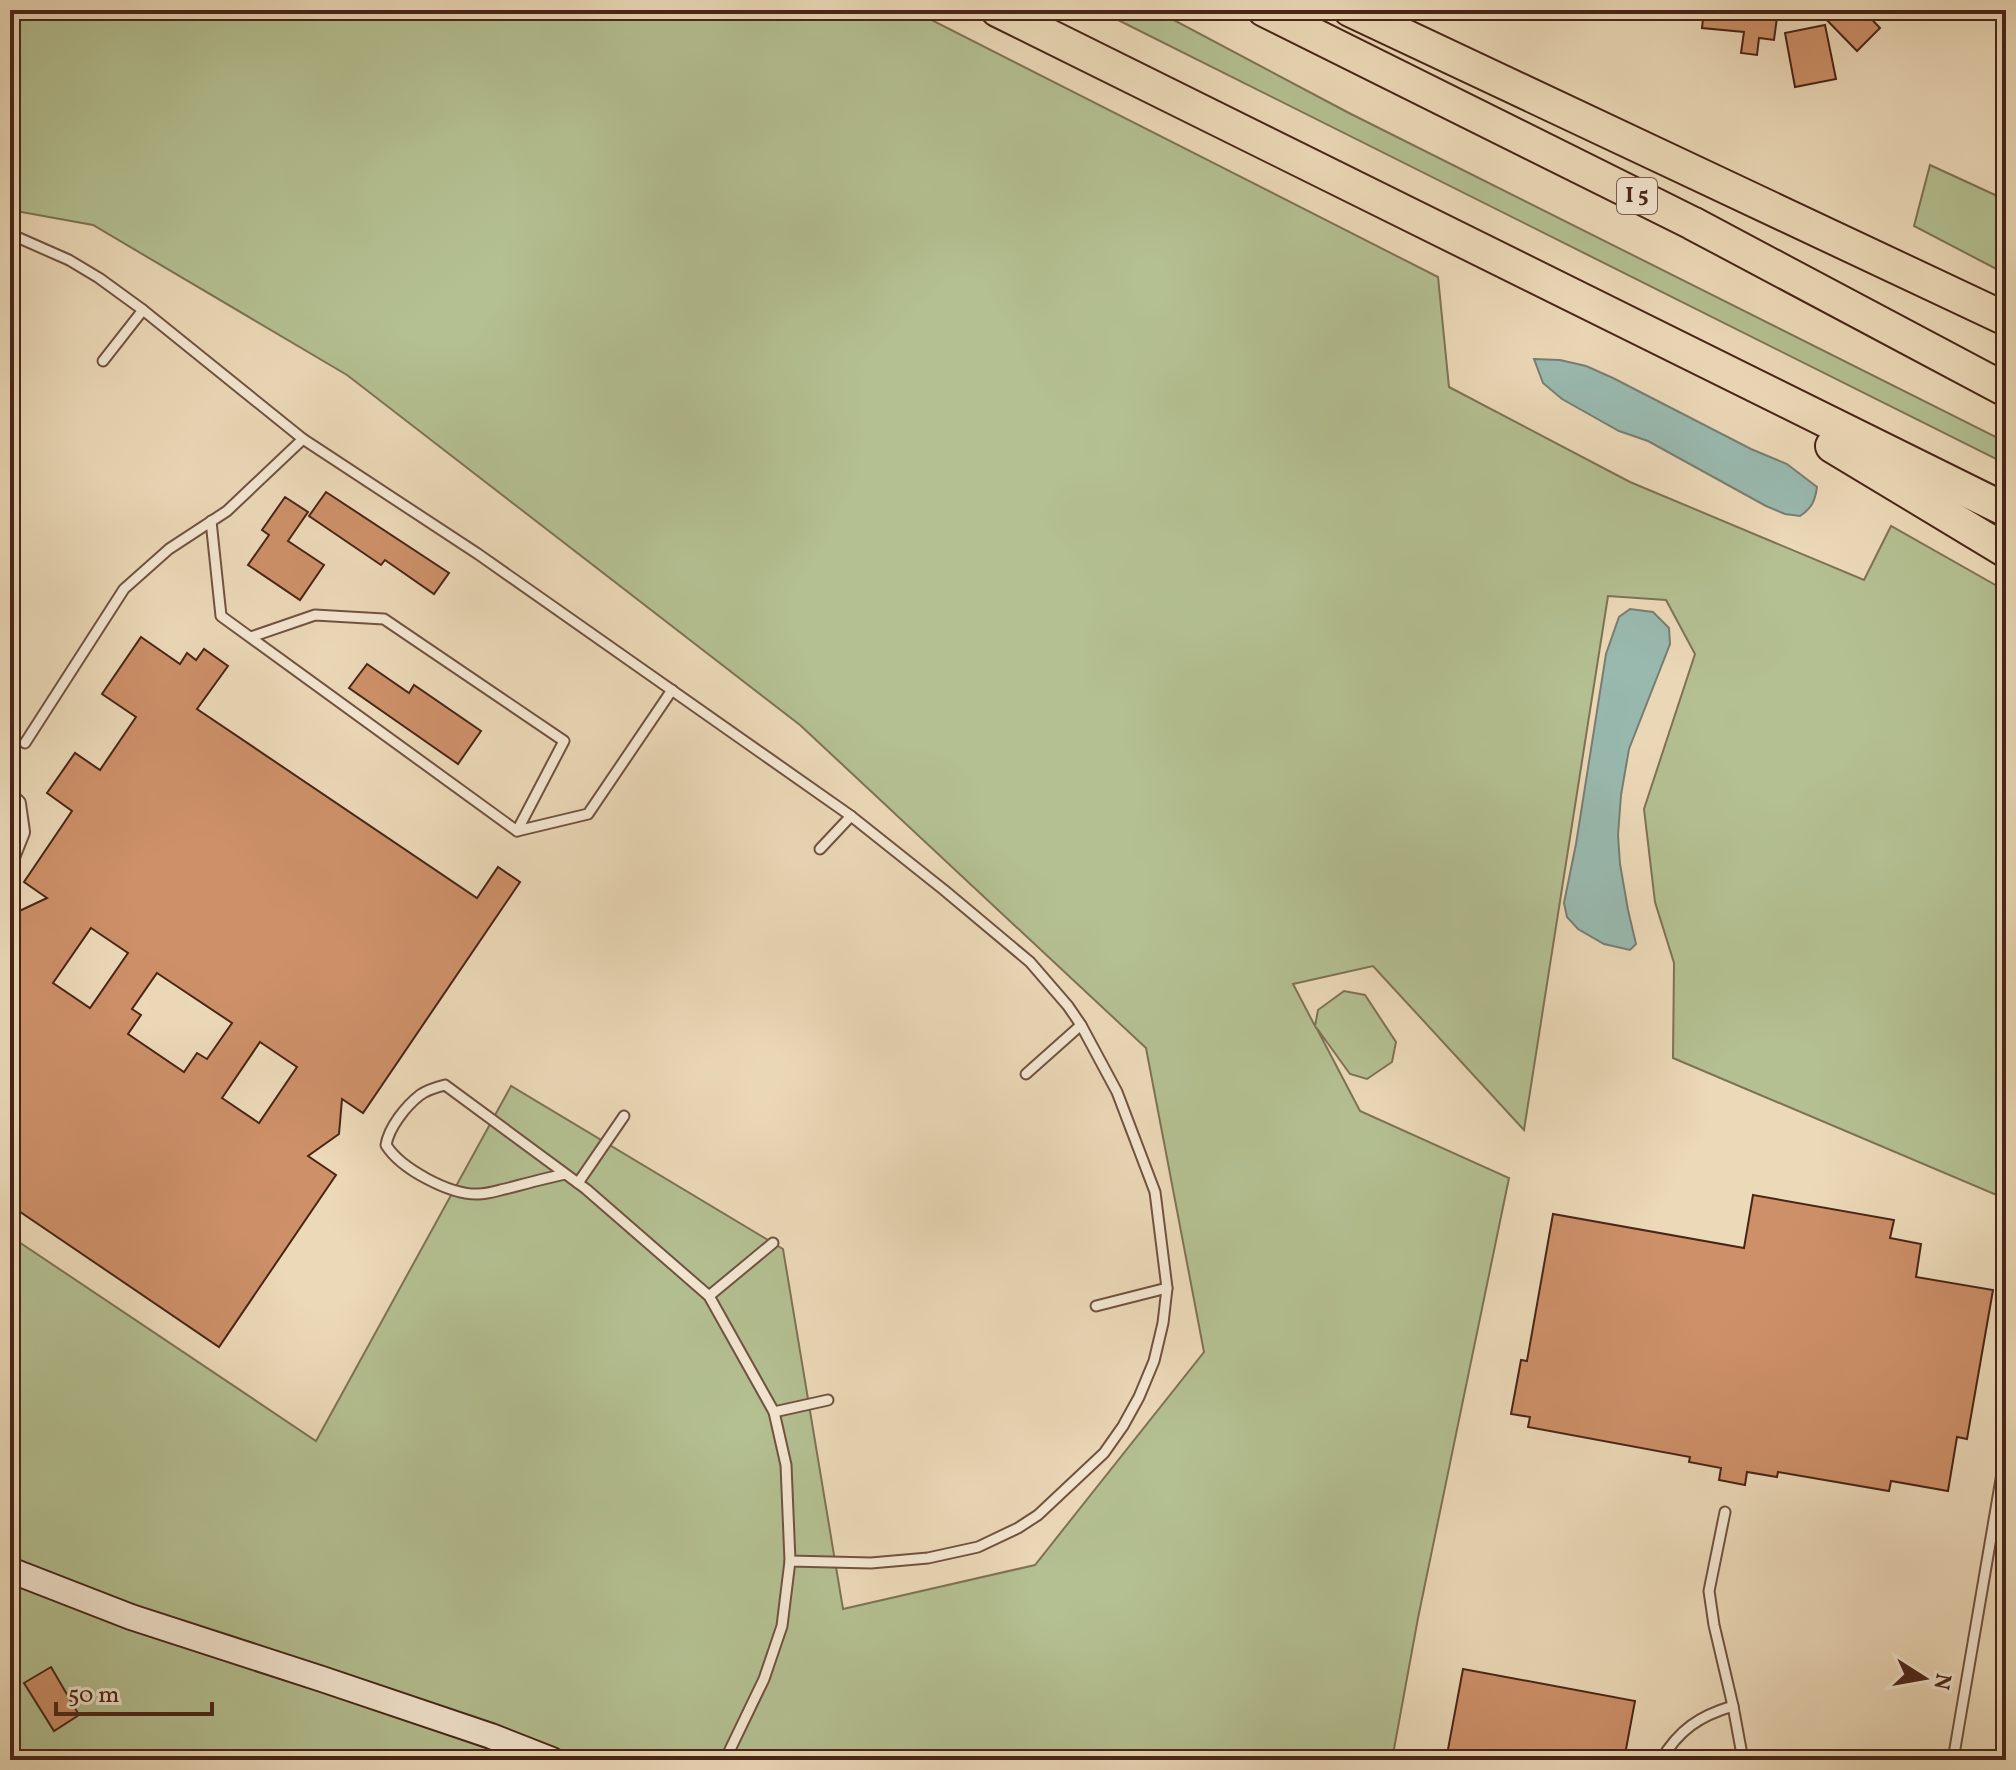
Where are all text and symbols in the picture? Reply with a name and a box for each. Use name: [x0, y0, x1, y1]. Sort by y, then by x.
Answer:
road number: I 5: [1617, 178, 1657, 214]
north arrow: [1884, 1638, 1964, 1718]
scale bar: [56, 1666, 212, 1716]
text: N: [1924, 1671, 1958, 1692]
text: 50 m: [68, 1679, 120, 1713]

